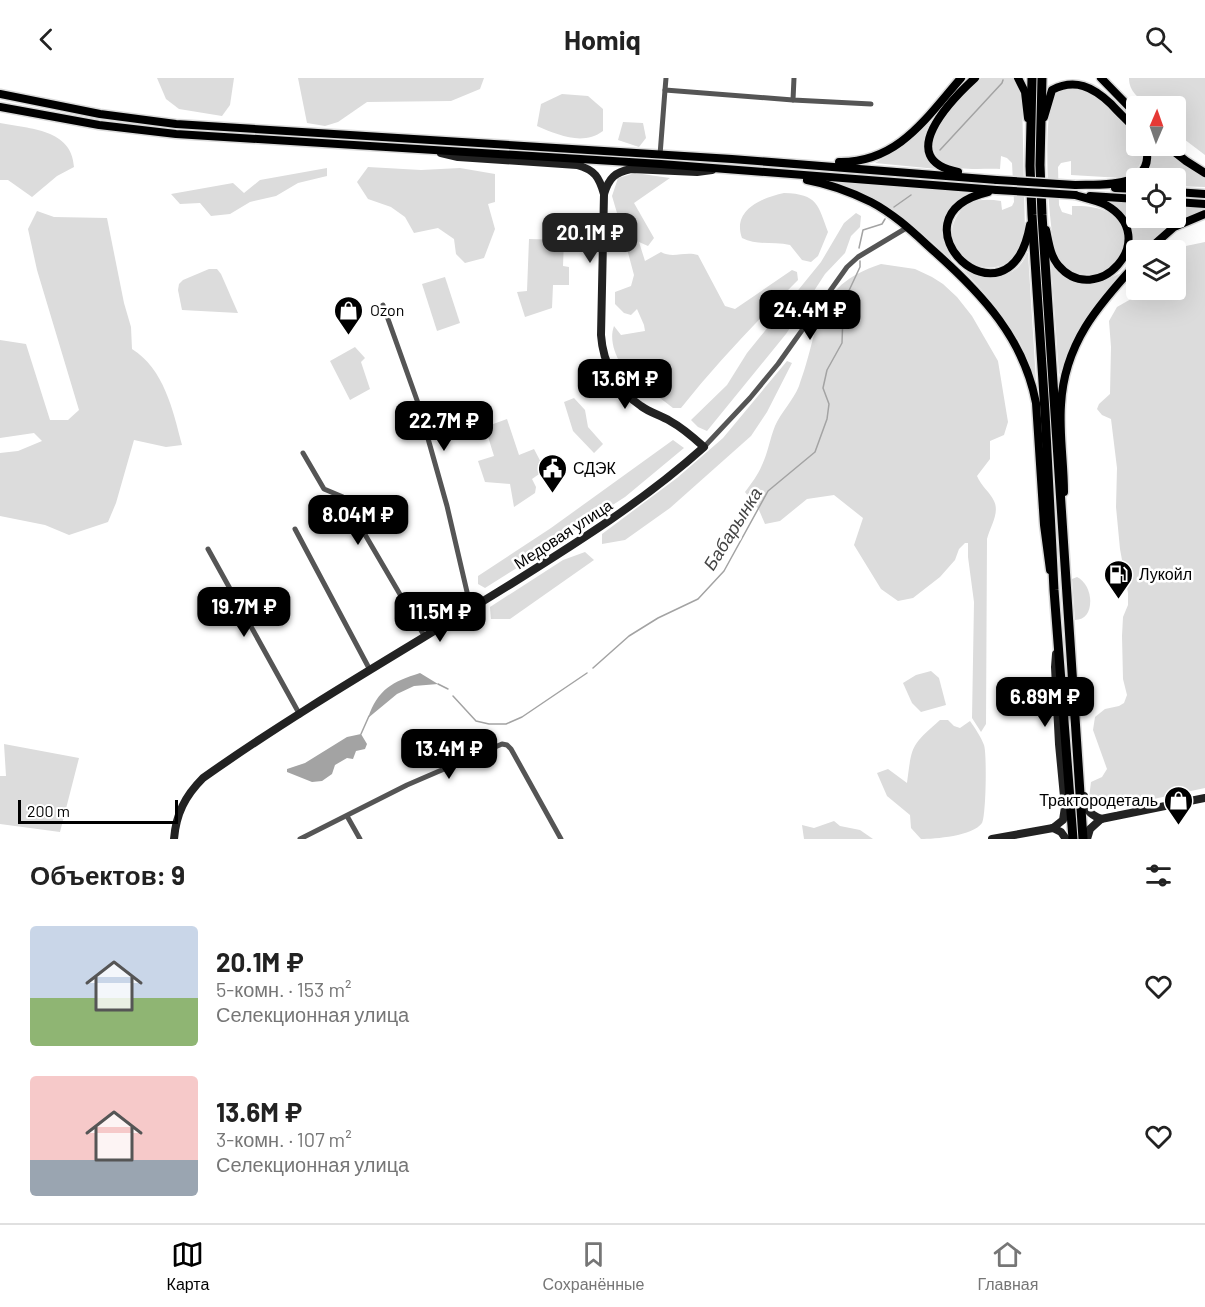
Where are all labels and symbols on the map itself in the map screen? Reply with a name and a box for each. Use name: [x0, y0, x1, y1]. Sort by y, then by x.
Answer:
north arrow: [1126, 96, 1186, 156]
pin: 20.1M ₽: [535, 213, 645, 264]
pin: 24.4M ₽: [755, 290, 865, 341]
shop icon: Ozon: [333, 294, 365, 336]
place label: Ozon: [370, 300, 404, 319]
pin: 13.6M ₽: [570, 359, 680, 410]
pin: 22.7M ₽: [389, 401, 499, 452]
public building icon: СДЭК: [536, 452, 568, 494]
place label: СДЭК: [573, 458, 617, 477]
water label: Бабарынка: [698, 483, 766, 574]
pin: 8.04M ₽: [303, 495, 413, 546]
street label: Медовая улица: [510, 495, 616, 572]
fuel station icon: Лукойл: [1102, 558, 1134, 600]
place label: Лукойл: [1139, 564, 1192, 583]
pin: 19.7M ₽: [189, 587, 299, 638]
pin: 11.5M ₽: [385, 592, 495, 643]
pin: 6.89M ₽: [990, 677, 1100, 728]
pin: 13.4M ₽: [394, 729, 504, 780]
shop icon: Трактородеталь: [1163, 784, 1195, 826]
place label: Трактородеталь: [1039, 790, 1158, 809]
scale bar: [18, 797, 178, 824]

